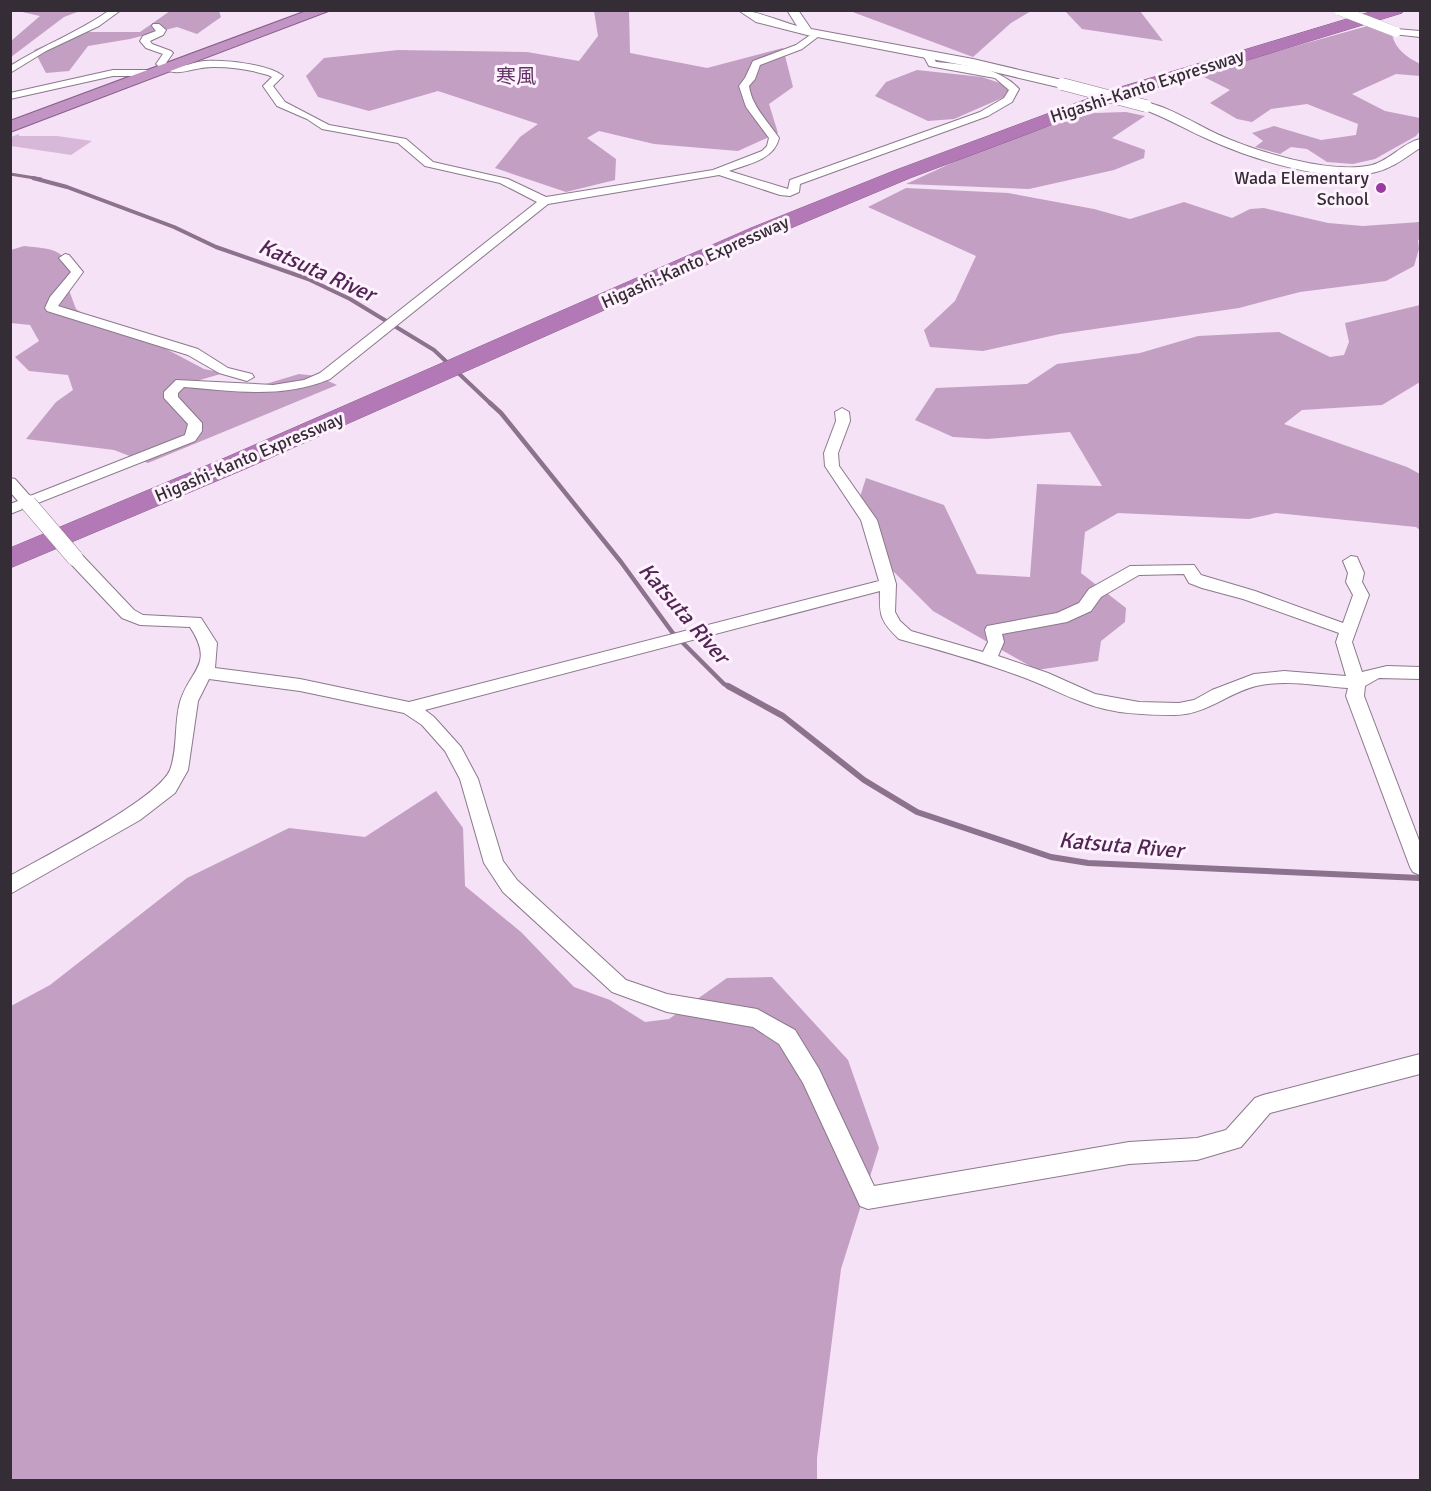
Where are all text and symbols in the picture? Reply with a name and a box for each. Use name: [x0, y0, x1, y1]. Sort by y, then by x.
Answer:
street label: Higashi-Kanto Expressway: [1047, 44, 1247, 128]
district label: 寒風: [496, 64, 536, 89]
place label: Wada Elementary School: [1234, 167, 1370, 210]
marker: Wada Elementary School: [1374, 181, 1388, 195]
street label: Higashi-Kanto Expressway: [598, 210, 793, 313]
water label: Katsuta River: [254, 232, 382, 309]
street label: Higashi-Kanto Expressway: [151, 407, 347, 507]
water label: Katsuta River: [633, 557, 737, 671]
water label: Katsuta River: [1058, 826, 1187, 864]

